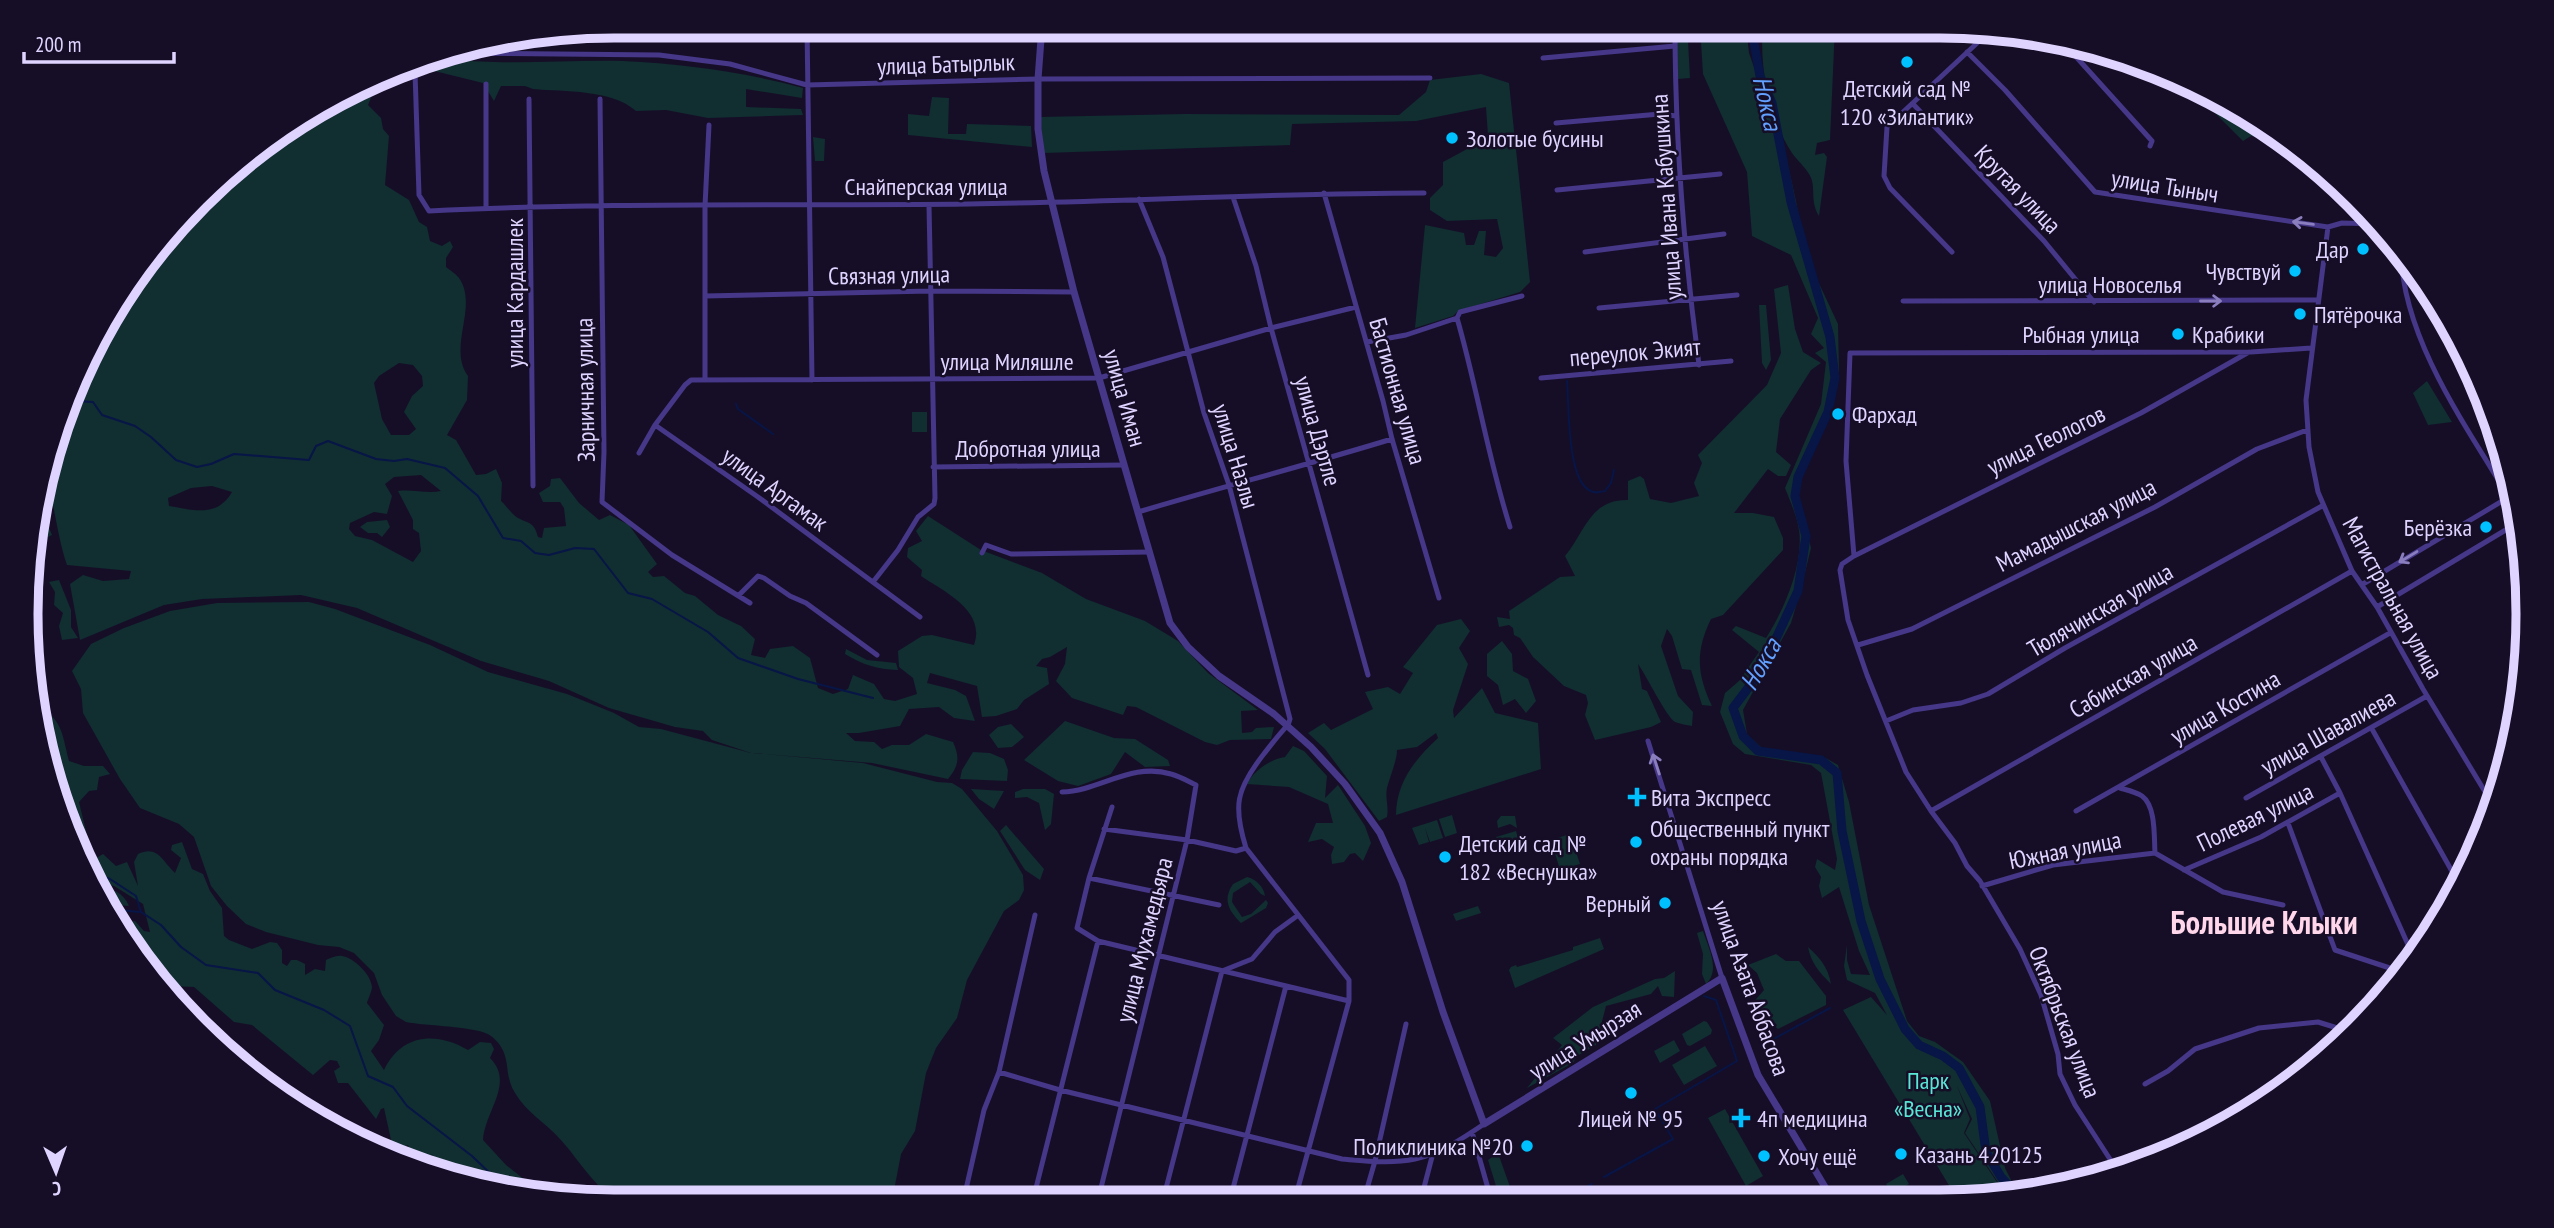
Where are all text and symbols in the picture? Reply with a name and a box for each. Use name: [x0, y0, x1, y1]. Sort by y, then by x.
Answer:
scale bar: [24, 21, 175, 65]
text: 200 m: [35, 31, 81, 58]
street label: улица Батырлык: [877, 46, 1016, 82]
marker: Детский сад № 120 «Зилантик»: [1899, 54, 1915, 70]
water label: Нокса: [1746, 73, 1791, 135]
place label: Детский сад № 120 «Зилантик»: [1840, 73, 1974, 132]
street label: улица Ивана Кабушкина: [1643, 93, 1689, 301]
place label: Золотые бусины: [1466, 123, 1604, 154]
marker: Золотые бусины: [1444, 130, 1460, 146]
street label: Крутая улица: [1968, 138, 2068, 240]
street label: улица Тыныч: [2109, 162, 2221, 210]
street label: Снайперская улица: [844, 171, 1008, 202]
one-way arrow: [2292, 216, 2315, 229]
street label: улица Кардашлек: [499, 218, 530, 368]
place label: Дар: [2316, 234, 2349, 265]
marker: Дар: [2355, 241, 2371, 257]
place label: Чувствуй: [2205, 256, 2281, 287]
street label: Связная улица: [828, 258, 950, 292]
marker: Чувствуй: [2287, 263, 2303, 279]
street label: улица Новоселья: [2038, 269, 2182, 300]
one-way arrow: [2200, 294, 2223, 308]
place label: Пятёрочка: [2314, 299, 2402, 330]
marker: Пятёрочка: [2292, 306, 2308, 322]
street label: Бастионная улица: [1362, 314, 1434, 468]
street label: Зарничная улица: [568, 318, 602, 462]
street label: Рыбная улица: [2023, 319, 2140, 350]
place label: Крабики: [2192, 319, 2265, 350]
marker: Крабики: [2170, 326, 2186, 342]
street label: переулок Экият: [1568, 331, 1702, 373]
street label: улица Миляшле: [940, 346, 1074, 377]
street label: улица Иман: [1096, 346, 1154, 450]
street label: улица Дэртле: [1288, 372, 1348, 490]
street label: улица Геологов: [1982, 398, 2110, 482]
place label: Фархад: [1852, 399, 1917, 430]
street label: улица Назлы: [1205, 400, 1267, 512]
marker: Фархад: [1830, 406, 1846, 422]
street label: Добротная улица: [955, 433, 1101, 464]
street label: улица Аргамак: [716, 440, 835, 538]
street label: Мамадышская улица: [1991, 471, 2161, 579]
street label: Магистральная улица: [2336, 511, 2450, 685]
place label: Берёзка: [2404, 512, 2472, 543]
marker: Берёзка: [2478, 519, 2494, 535]
one-way arrow: [2399, 551, 2419, 565]
street label: Тюлячинская улица: [2022, 556, 2178, 664]
street label: Сабинская улица: [2063, 627, 2203, 725]
water label: Нокса: [1732, 631, 1789, 696]
street label: улица Костина: [2164, 663, 2286, 751]
street label: улица Шавалиева: [2255, 682, 2401, 782]
one-way arrow: [1648, 753, 1661, 775]
street label: Полевая улица: [2192, 776, 2318, 858]
place label: Вита Экспресс: [1651, 782, 1772, 813]
marker: Вита Экспресс: [1629, 789, 1645, 805]
place label: Общественный пункт охраны порядка: [1650, 813, 1830, 872]
street label: Южная улица: [2006, 824, 2124, 876]
place label: Детский сад № 182 «Веснушка»: [1459, 828, 1597, 887]
marker: Общественный пункт охраны порядка: [1628, 834, 1644, 850]
marker: Детский сад № 182 «Веснушка»: [1437, 849, 1453, 865]
street label: улица Мухамедьяра: [1109, 854, 1179, 1026]
place label: Верный: [1585, 888, 1651, 919]
marker: Верный: [1657, 895, 1673, 911]
street label: улица Азата Аббасова: [1705, 896, 1797, 1080]
district label: Большие Клыки: [2170, 901, 2358, 943]
street label: Октябрьская улица: [2022, 942, 2108, 1102]
street label: улица Умырзая: [1523, 993, 1647, 1087]
park label: Парк «Весна»: [1894, 1065, 1962, 1124]
marker: Лицей № 95: [1623, 1085, 1639, 1101]
place label: Лицей № 95: [1577, 1103, 1684, 1134]
place label: 4п медицина: [1757, 1103, 1868, 1134]
marker: 4п медицина: [1731, 1108, 1751, 1128]
place label: Поликлиника №20: [1353, 1131, 1513, 1162]
north arrow: [21, 1137, 91, 1207]
marker: Поликлиника №20: [1519, 1138, 1535, 1154]
place label: Казань 420125: [1915, 1139, 2043, 1170]
place label: Хочу ещё: [1778, 1141, 1857, 1172]
marker: Казань 420125: [1893, 1146, 1909, 1162]
marker: Хочу ещё: [1756, 1148, 1772, 1164]
text: С: [52, 1177, 61, 1201]

